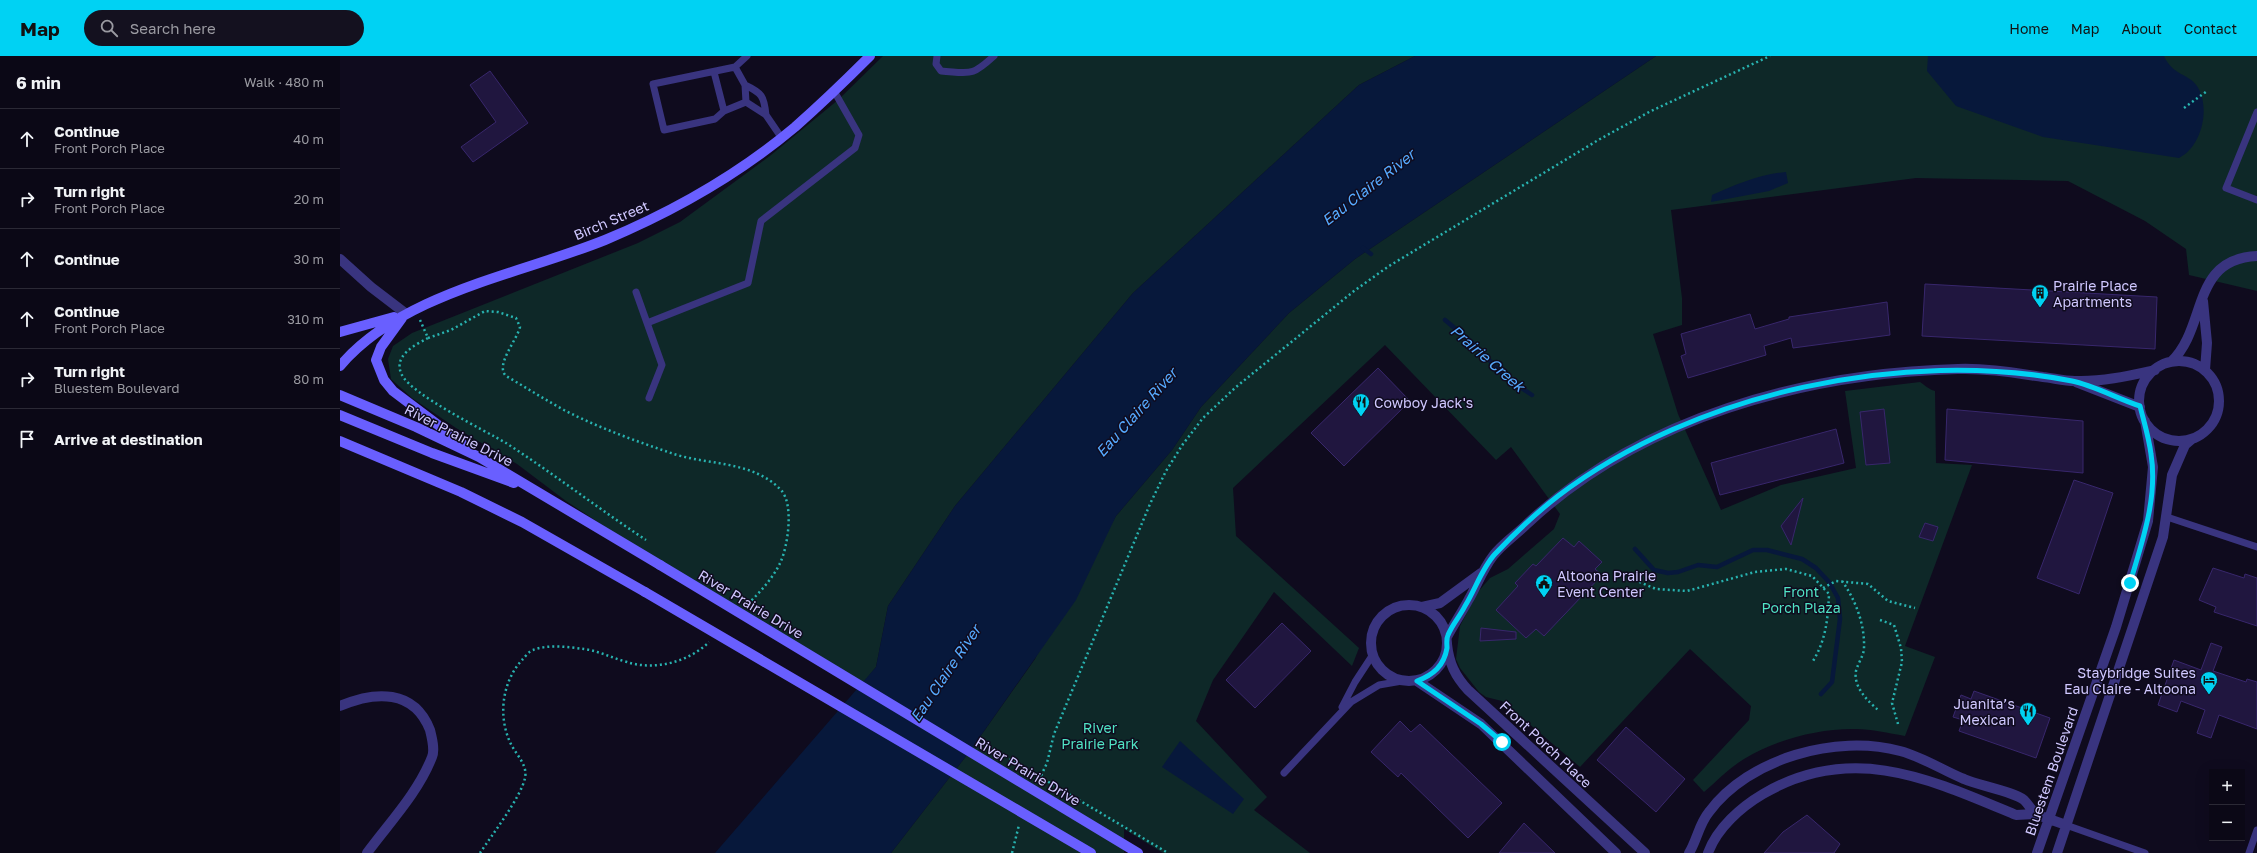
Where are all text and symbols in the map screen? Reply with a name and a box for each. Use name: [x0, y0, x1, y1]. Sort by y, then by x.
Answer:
search box: [84, 10, 364, 46]
text: Map: [20, 17, 60, 40]
icon: search: [98, 17, 120, 39]
text: Search here: [130, 19, 216, 37]
text: Home: [2009, 20, 2049, 37]
text: Map: [2071, 20, 2099, 37]
text: About: [2121, 20, 2162, 37]
text: Contact: [2184, 20, 2237, 37]
text: 6 min: [16, 72, 61, 93]
text: Walk · 480 m: [244, 74, 324, 90]
text: Continue: [54, 122, 120, 140]
icon: ahead: [16, 128, 38, 150]
text: 40 m: [293, 131, 324, 147]
text: Front Porch Place: [54, 140, 165, 156]
water label: Eau Claire River: [1318, 144, 1420, 229]
text: Turn right: [54, 182, 125, 200]
icon: right: [16, 188, 38, 210]
text: 20 m: [294, 191, 324, 207]
street label: Birch Street: [571, 197, 651, 243]
text: Front Porch Place: [54, 200, 165, 216]
icon: ahead: [16, 248, 38, 270]
text: Continue: [54, 250, 120, 268]
text: 30 m: [294, 251, 324, 267]
place label: Prairie Place Apartments: [2053, 277, 2137, 310]
building icon: Prairie Place Apartments: [2030, 283, 2050, 308]
text: Continue: [54, 302, 120, 320]
icon: ahead: [16, 308, 38, 330]
text: 310 m: [287, 311, 324, 327]
text: Front Porch Place: [54, 320, 165, 336]
water label: Prairie Creek: [1447, 321, 1530, 396]
text: Turn right: [54, 362, 125, 380]
water label: Eau Claire River: [1092, 362, 1182, 460]
icon: right: [16, 368, 38, 390]
text: 80 m: [293, 371, 324, 387]
text: Bluestem Boulevard: [54, 380, 180, 396]
restaurant icon: Cowboy Jack's: [1351, 392, 1371, 417]
place label: Cowboy Jack's: [1374, 394, 1473, 411]
street label: River Prairie Drive: [402, 400, 516, 470]
icon: arrive: [16, 428, 38, 450]
text: Arrive at destination: [54, 430, 203, 448]
street label: River Prairie Drive: [695, 566, 807, 642]
place label: Altoona Prairie Event Center: [1557, 567, 1656, 600]
public building icon: Altoona Prairie Event Center: [1534, 573, 1554, 598]
route end: [2121, 574, 2139, 592]
park label: Front Porch Plaza: [1761, 583, 1841, 616]
water label: Eau Claire River: [906, 619, 985, 725]
place label: Staybridge Suites Eau Claire - Altoona: [2064, 664, 2196, 697]
hotel icon: Staybridge Suites Eau Claire - Altoona: [2199, 670, 2219, 695]
place label: Juanita’s Mexican: [1953, 695, 2015, 728]
street label: Front Porch Place: [1497, 697, 1595, 791]
restaurant icon: Juanita’s Mexican: [2018, 701, 2038, 726]
street label: Bluestem Boulevard: [2021, 704, 2081, 838]
park label: River Prairie Park: [1061, 719, 1139, 752]
street label: River Prairie Drive: [972, 733, 1084, 809]
route start: [1493, 733, 1511, 751]
map controls: [2209, 769, 2245, 841]
button: +: [2209, 769, 2245, 805]
button: −: [2209, 805, 2245, 841]

